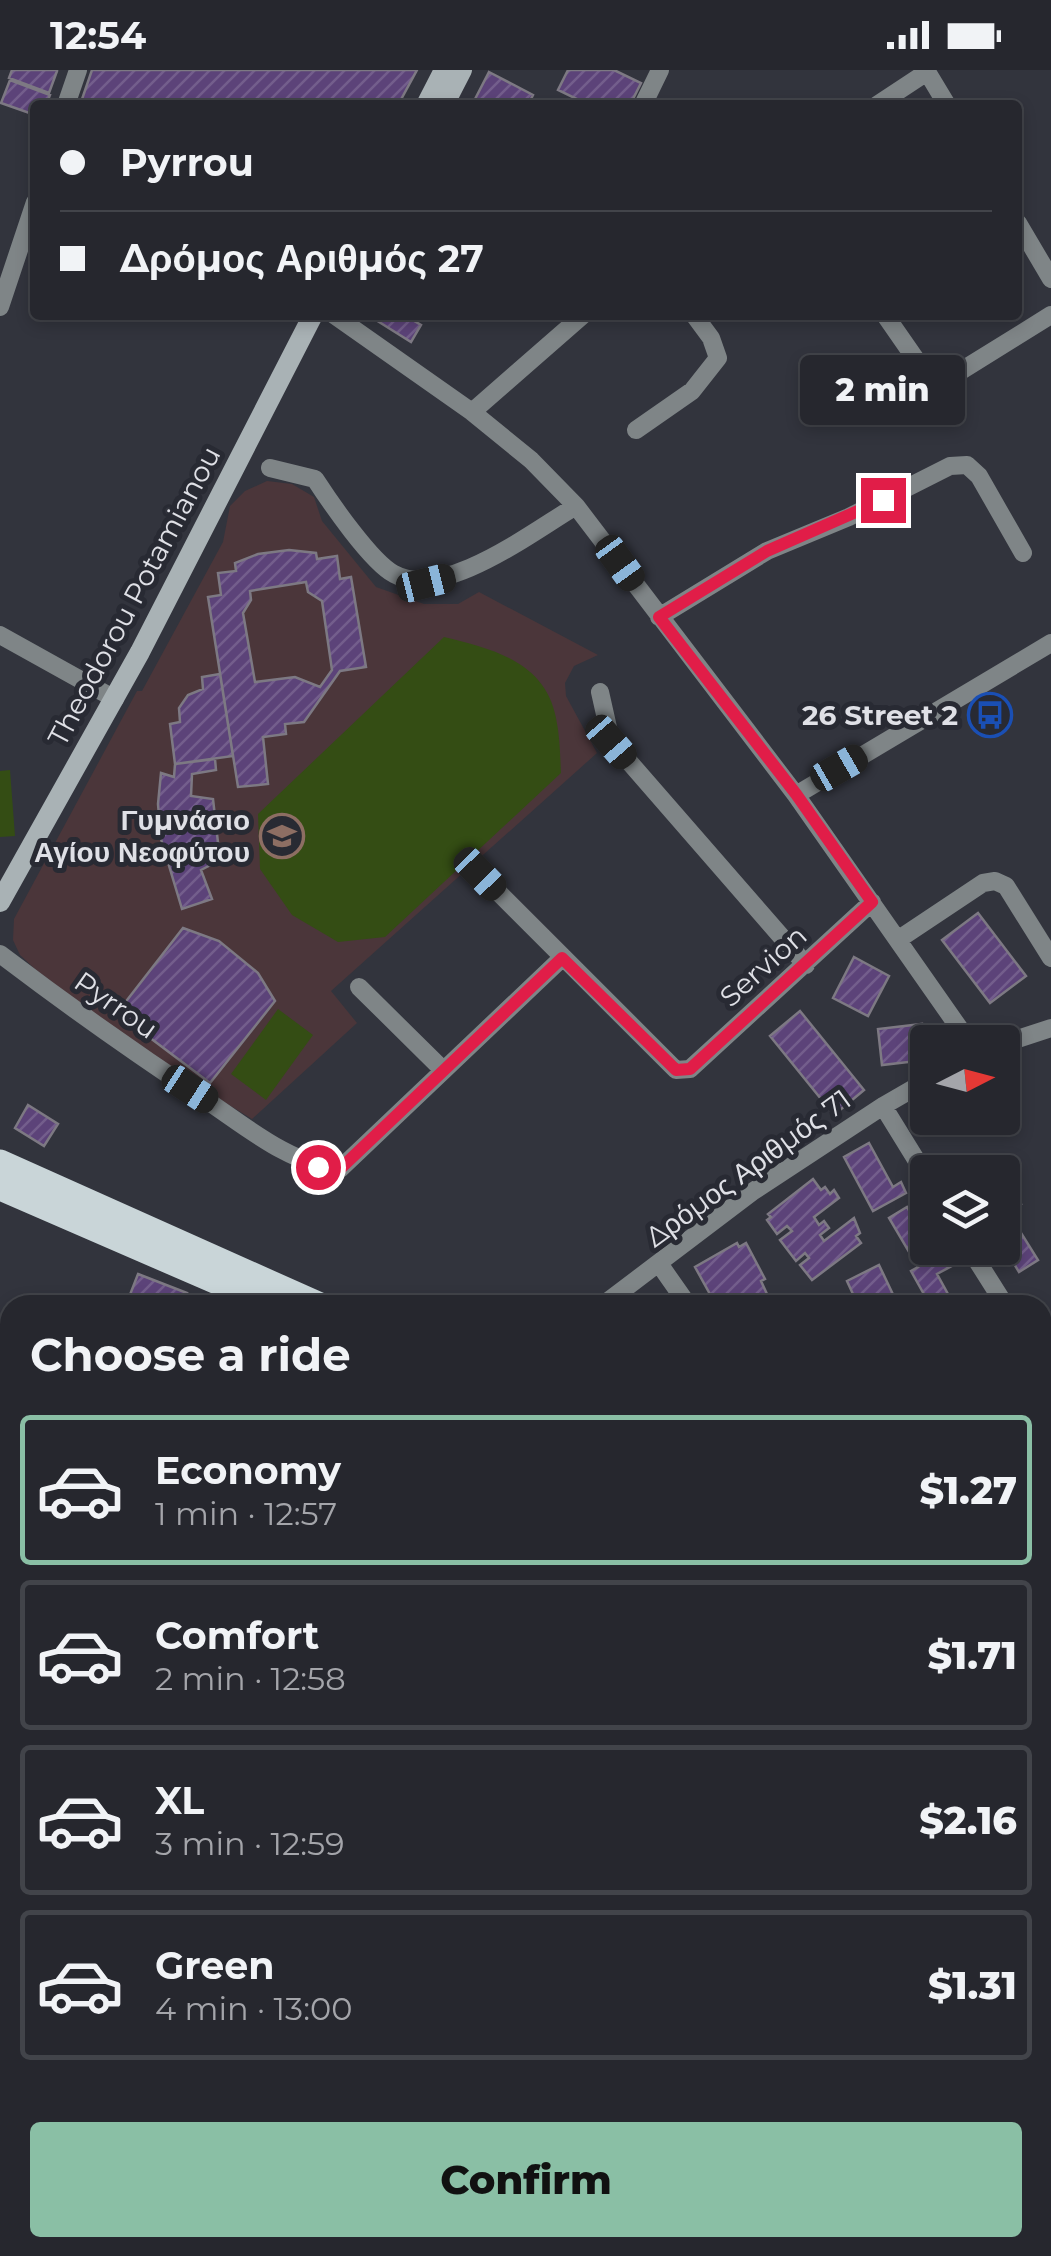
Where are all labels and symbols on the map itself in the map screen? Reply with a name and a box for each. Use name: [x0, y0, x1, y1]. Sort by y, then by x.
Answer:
callout: 2 min: [800, 355, 966, 425]
street label: Theodorou Potamianou: [41, 440, 227, 752]
route end: [861, 478, 906, 523]
car: [590, 530, 650, 596]
car: [393, 561, 459, 605]
bus stop icon: 26 Street 2: [967, 692, 1013, 738]
place label: 26 Street 2: [802, 698, 958, 732]
car: [580, 710, 642, 774]
car: [806, 740, 872, 796]
place label: Γυμνάσιο Αγίου Νεοφύτου: [34, 803, 250, 869]
school or university icon: Γυμνάσιο Αγίου Νεοφύτου: [259, 813, 305, 859]
car: [448, 842, 512, 906]
street label: Servion: [713, 918, 813, 1014]
street label: Pyrrou: [68, 964, 164, 1046]
north arrow: [910, 1025, 1020, 1135]
car: [157, 1060, 223, 1118]
street label: Δρόμος Αριθμός 71: [639, 1082, 857, 1254]
route start: [296, 1145, 341, 1190]

